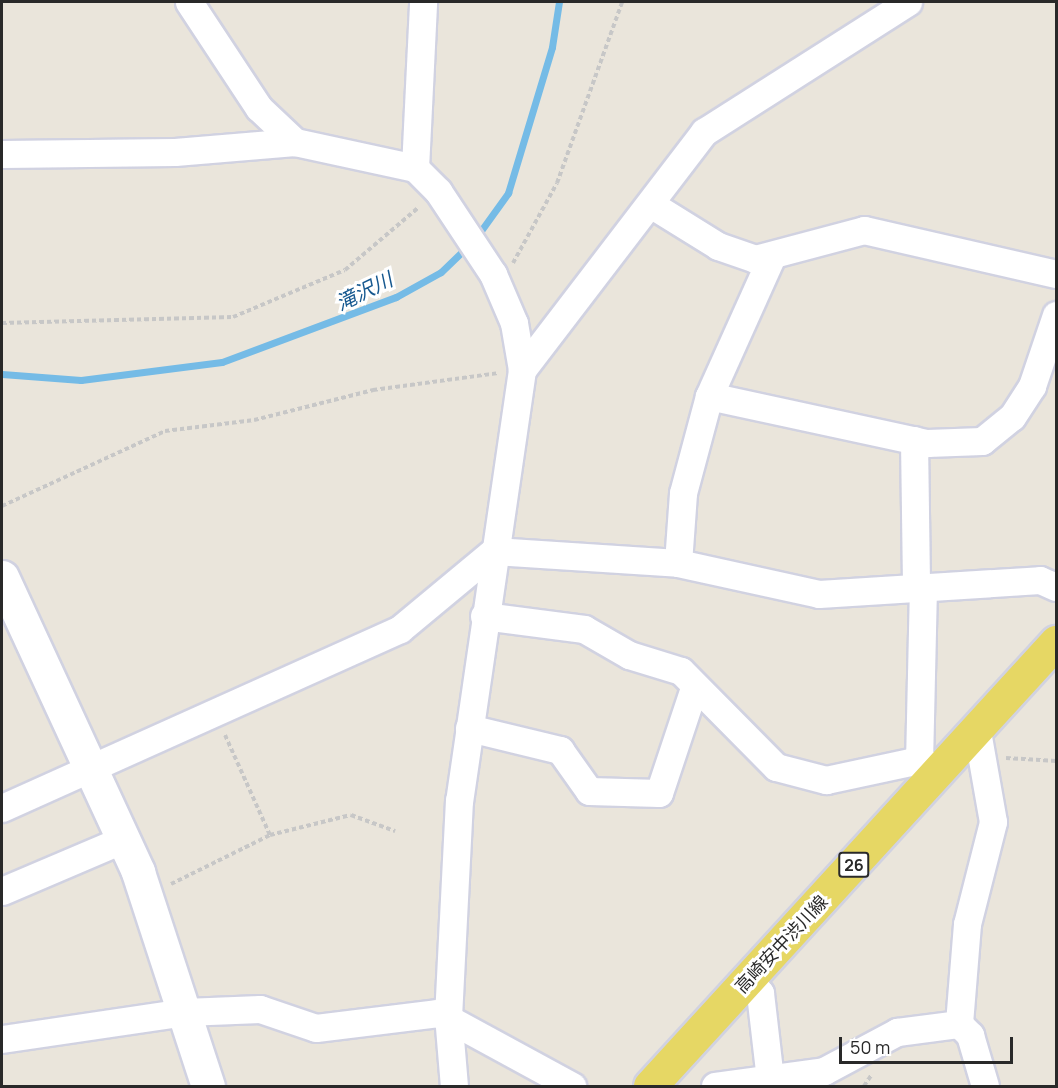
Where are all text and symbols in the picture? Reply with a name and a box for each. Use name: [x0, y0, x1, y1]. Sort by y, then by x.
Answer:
water label: 滝沢川: [332, 267, 396, 315]
road number: 26: [838, 852, 870, 878]
street label: 高崎安中渋川線: [730, 891, 832, 997]
scale bar: [842, 1025, 1016, 1063]
text: 50 m: [850, 1035, 890, 1059]

